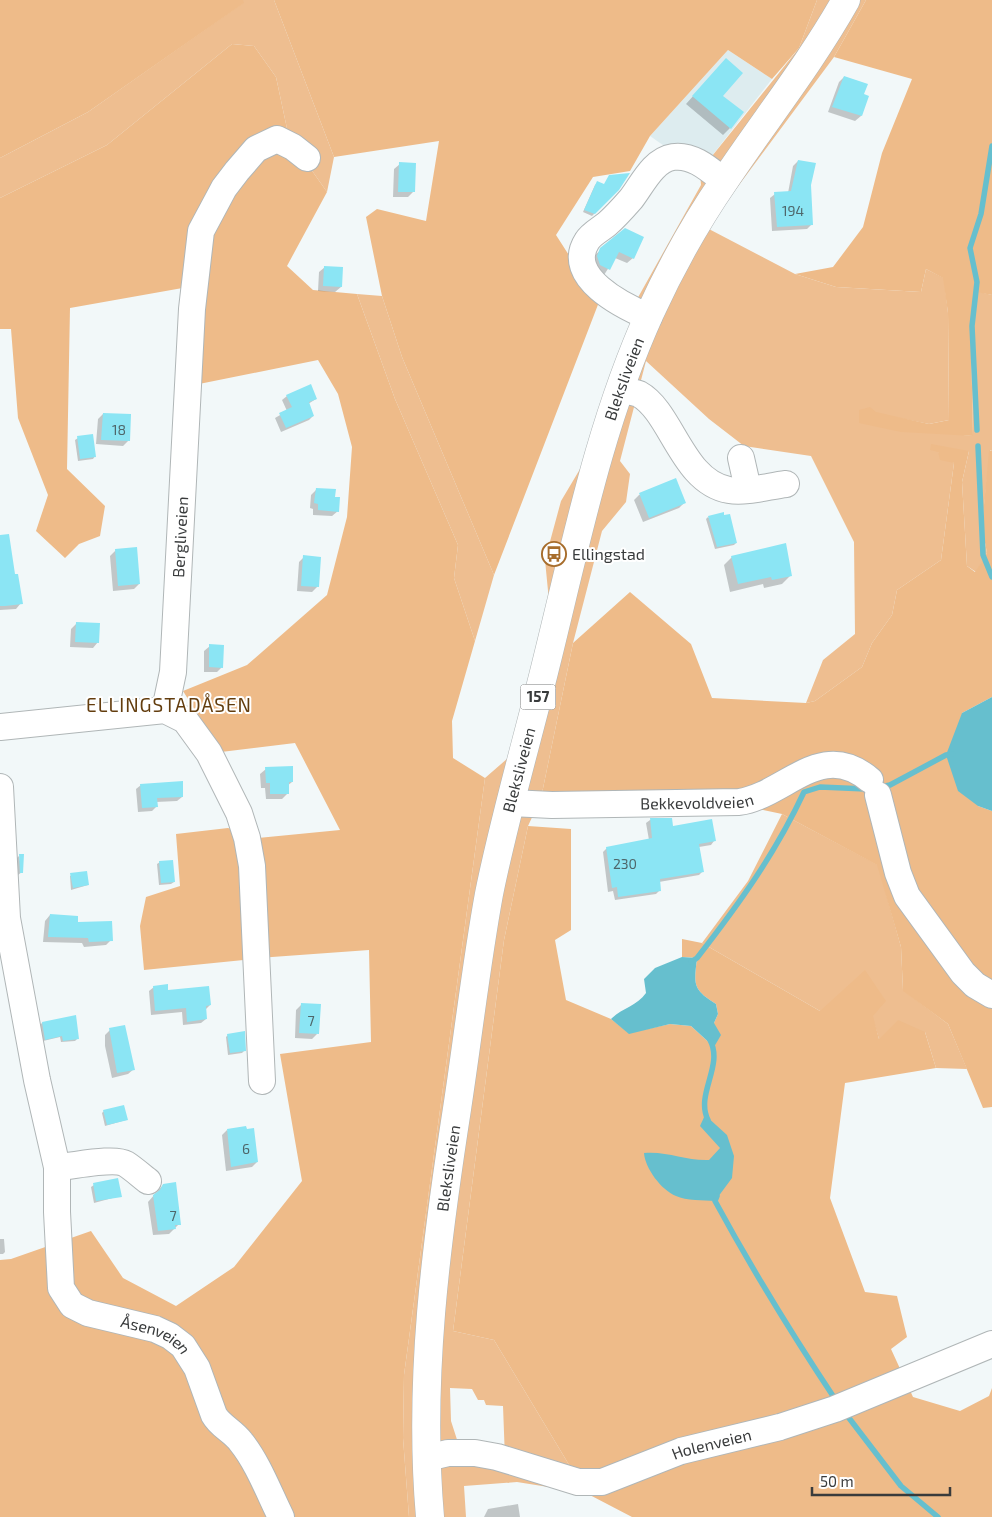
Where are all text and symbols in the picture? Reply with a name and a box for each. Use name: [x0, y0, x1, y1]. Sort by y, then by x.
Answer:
house number: 194: [782, 202, 804, 219]
street label: Bleksliveien: [600, 334, 647, 423]
house number: 18: [112, 421, 126, 438]
street label: Bergliveien: [168, 496, 191, 578]
bus stop icon: Ellingstad: [541, 541, 567, 567]
place label: Ellingstad: [572, 544, 645, 563]
road number: 157: [520, 684, 556, 710]
district label: ELLINGSTADÅSEN: [86, 693, 252, 716]
street label: Bleksliveien: [498, 725, 538, 814]
street label: Bekkevoldveien: [640, 789, 756, 813]
house number: 230: [613, 855, 637, 872]
house number: 7: [307, 1012, 315, 1029]
street label: Bleksliveien: [432, 1124, 463, 1213]
house number: 6: [242, 1140, 250, 1157]
house number: 7: [169, 1207, 177, 1224]
street label: Åsenveien: [119, 1311, 195, 1357]
street label: Holenveien: [669, 1424, 753, 1463]
scale bar: [812, 1464, 950, 1496]
text: 50 m: [820, 1472, 854, 1490]

